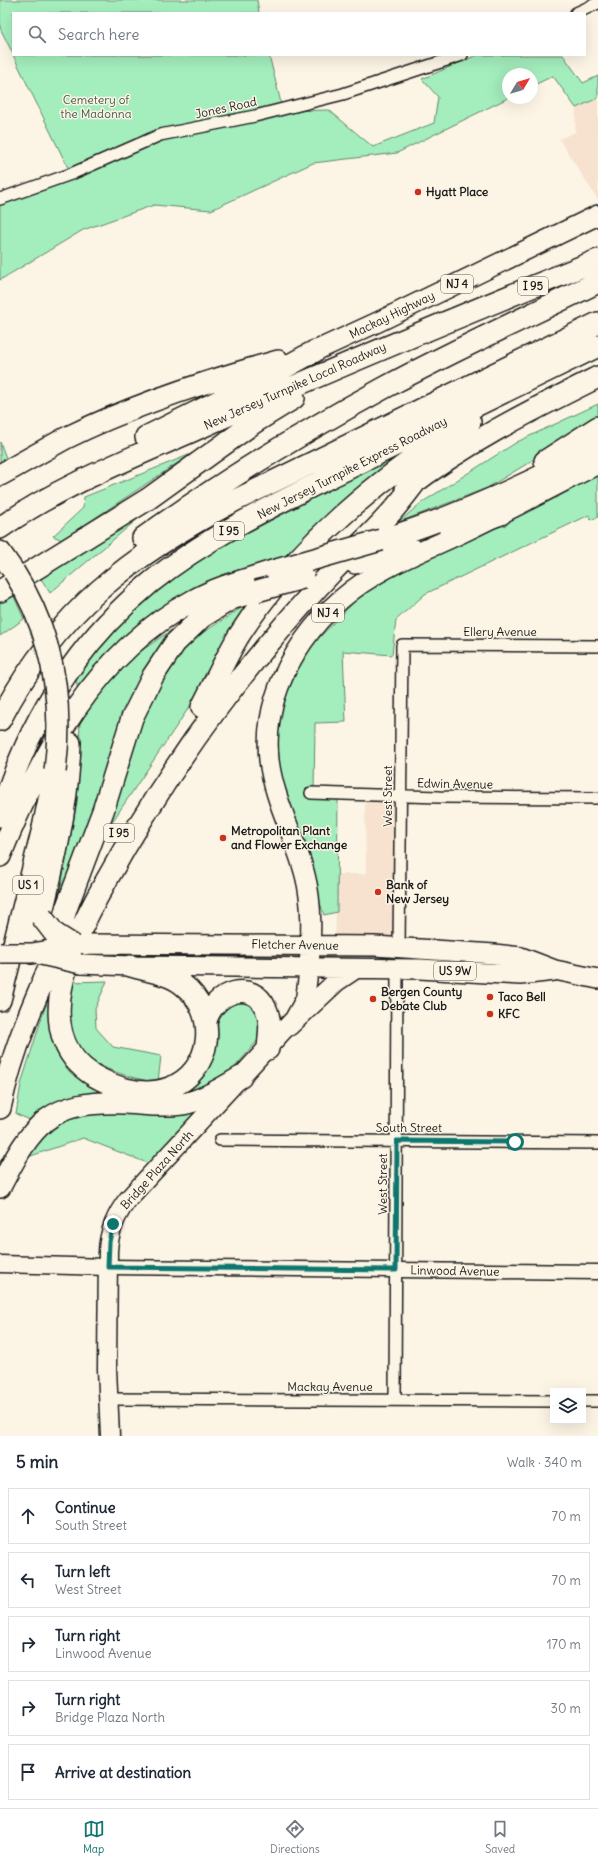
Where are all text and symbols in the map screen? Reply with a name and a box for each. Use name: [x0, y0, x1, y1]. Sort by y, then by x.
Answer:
search box: [12, 12, 586, 56]
icon: search: [26, 23, 48, 45]
text: Search here: [58, 25, 139, 44]
north arrow: [502, 68, 538, 104]
park label: Cemetery of the Madonna: [60, 92, 132, 121]
street label: Jones Road: [194, 94, 258, 121]
place label: Hyatt Place: [426, 184, 489, 200]
marker: Hyatt Place: [413, 187, 423, 197]
road number: NJ 4: [441, 275, 473, 293]
road number: I 95: [518, 277, 548, 295]
street label: Mackay Highway: [347, 287, 437, 342]
street label: New Jersey Turnpike Local Roadway: [201, 338, 388, 433]
street label: New Jersey Turnpike Express Roadway: [254, 413, 449, 522]
road number: I 95: [214, 522, 244, 540]
road number: NJ 4: [312, 604, 344, 622]
street label: Ellery Avenue: [463, 624, 537, 639]
street label: West Street: [380, 765, 395, 827]
street label: Edwin Avenue: [417, 775, 493, 792]
place label: Metropolitan Plant and Flower Exchange: [231, 823, 348, 853]
road number: I 95: [104, 824, 134, 842]
marker: Metropolitan Plant and Flower Exchange: [218, 833, 228, 843]
road number: US 1: [13, 876, 43, 894]
place label: Bank of New Jersey: [386, 877, 449, 907]
marker: Bank of New Jersey: [373, 887, 383, 897]
street label: Fletcher Avenue: [251, 936, 339, 953]
road number: US 9W: [434, 962, 476, 980]
place label: Bergen County Debate Club: [381, 984, 462, 1013]
place label: Taco Bell: [498, 989, 546, 1004]
marker: Taco Bell: [485, 992, 495, 1002]
marker: Bergen County Debate Club: [368, 994, 378, 1004]
place label: KFC: [498, 1006, 520, 1021]
marker: KFC: [485, 1009, 495, 1019]
street label: South Street: [376, 1120, 442, 1135]
street label: Bridge Plaza North: [117, 1127, 196, 1212]
route start: [506, 1133, 524, 1151]
street label: West Street: [375, 1153, 390, 1215]
route end: [104, 1215, 122, 1233]
street label: Linwood Avenue: [410, 1262, 500, 1279]
street label: Mackay Avenue: [287, 1379, 373, 1394]
map controls: [550, 1388, 586, 1424]
button: layers: [550, 1388, 586, 1424]
text: 5 min: [16, 1451, 58, 1473]
text: Walk · 340 m: [507, 1454, 582, 1471]
text: Continue: [55, 1498, 116, 1517]
icon: ahead: [17, 1505, 39, 1527]
text: 70 m: [552, 1508, 581, 1525]
text: South Street: [55, 1517, 127, 1534]
text: Turn left: [55, 1562, 110, 1581]
icon: left: [17, 1569, 39, 1591]
text: 70 m: [552, 1572, 581, 1589]
text: West Street: [55, 1581, 121, 1598]
text: Turn right: [55, 1626, 120, 1645]
icon: right: [17, 1633, 39, 1655]
text: 170 m: [546, 1636, 581, 1653]
text: Linwood Avenue: [55, 1645, 152, 1662]
text: Turn right: [55, 1690, 120, 1709]
icon: right: [17, 1697, 39, 1719]
text: 30 m: [551, 1700, 581, 1717]
text: Bridge Plaza North: [55, 1709, 165, 1726]
icon: arrive: [17, 1761, 39, 1783]
text: Arrive at destination: [55, 1763, 191, 1782]
tab: Map: [83, 1818, 105, 1856]
tab: Directions: [270, 1818, 320, 1856]
tab: Saved: [485, 1818, 515, 1856]

